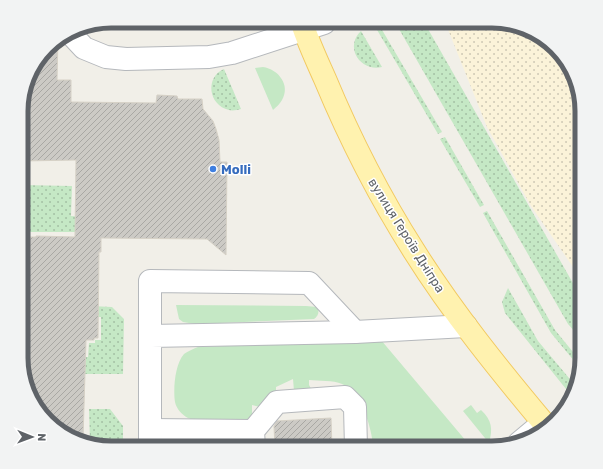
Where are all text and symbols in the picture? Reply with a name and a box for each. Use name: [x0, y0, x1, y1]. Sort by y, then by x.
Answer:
place label: Molli: [221, 162, 251, 177]
marker: Molli: [208, 164, 218, 174]
street label: вулиця Героїв Дніпра: [365, 175, 448, 295]
north arrow: [12, 417, 52, 457]
text: N: [35, 433, 48, 441]

